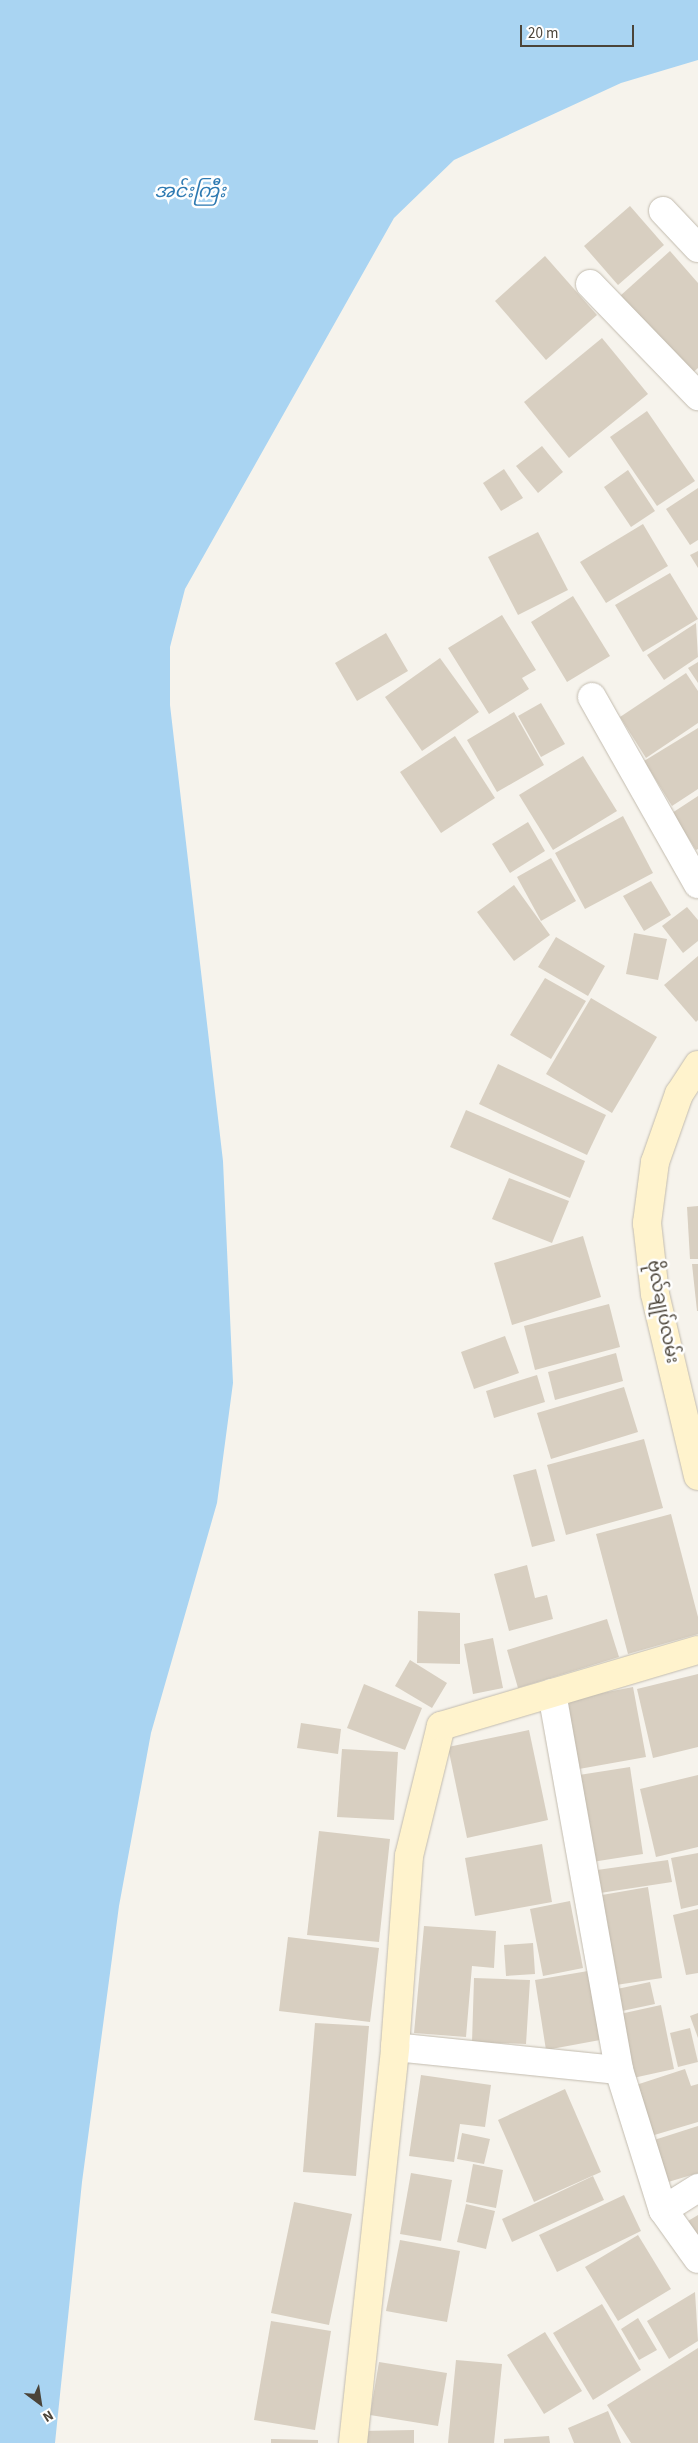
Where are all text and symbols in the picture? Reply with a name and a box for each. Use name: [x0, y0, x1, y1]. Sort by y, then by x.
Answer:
scale bar: [523, 15, 637, 47]
text: 20 m: [528, 23, 558, 44]
water label: အင်းကြီး: [154, 181, 226, 203]
street label: ဗိုလ်‌ချုပ်‌လမ်း: [641, 1259, 683, 1365]
north arrow: [15, 2378, 65, 2428]
text: N: [39, 2405, 57, 2427]

